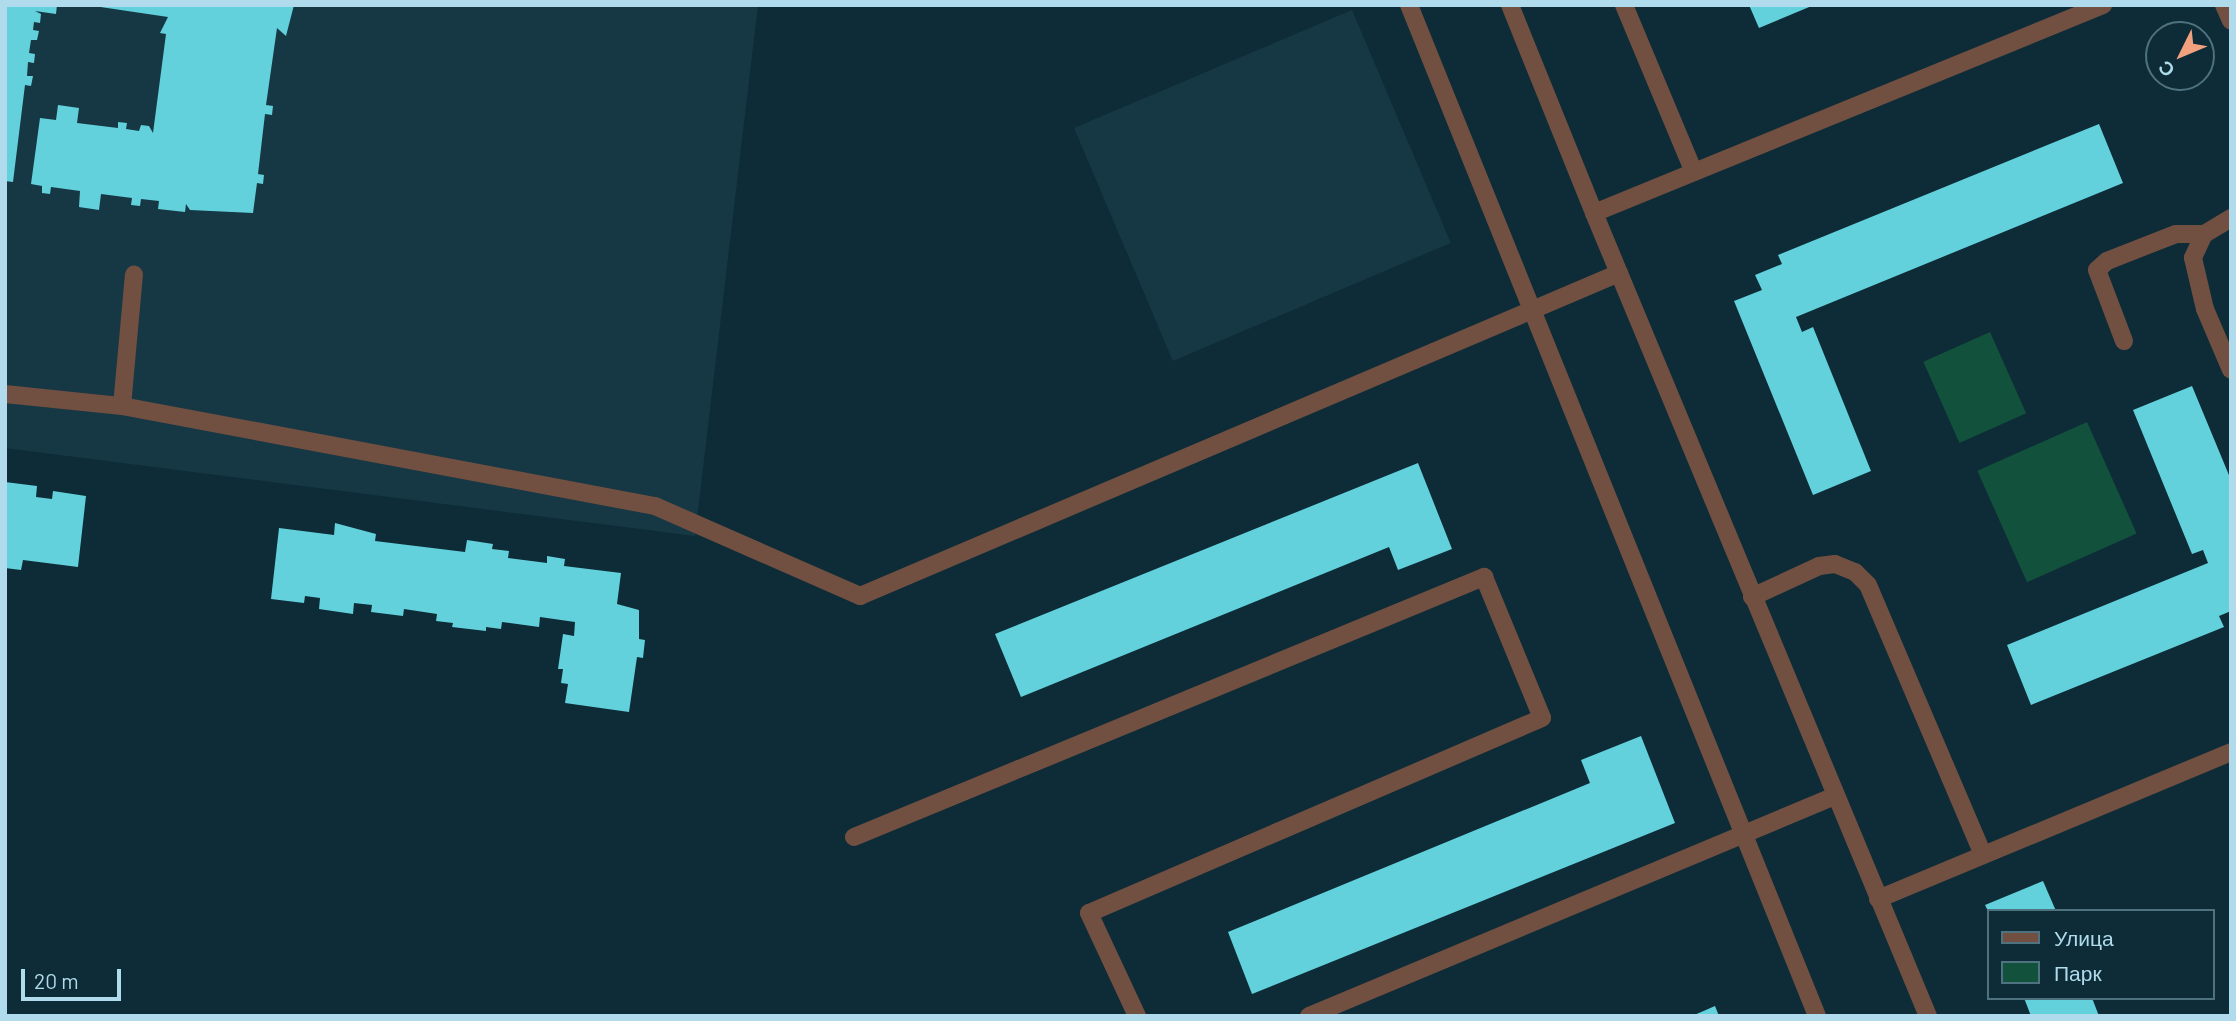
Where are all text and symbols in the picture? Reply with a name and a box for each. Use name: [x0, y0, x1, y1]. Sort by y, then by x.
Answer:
north arrow: [2145, 21, 2215, 91]
text: С: [2153, 56, 2179, 82]
legend: [1988, 909, 2215, 1000]
text: Улица: [2054, 925, 2114, 950]
scale bar: [24, 954, 124, 998]
text: Парк: [2054, 960, 2102, 985]
text: 20 m: [34, 968, 79, 993]

